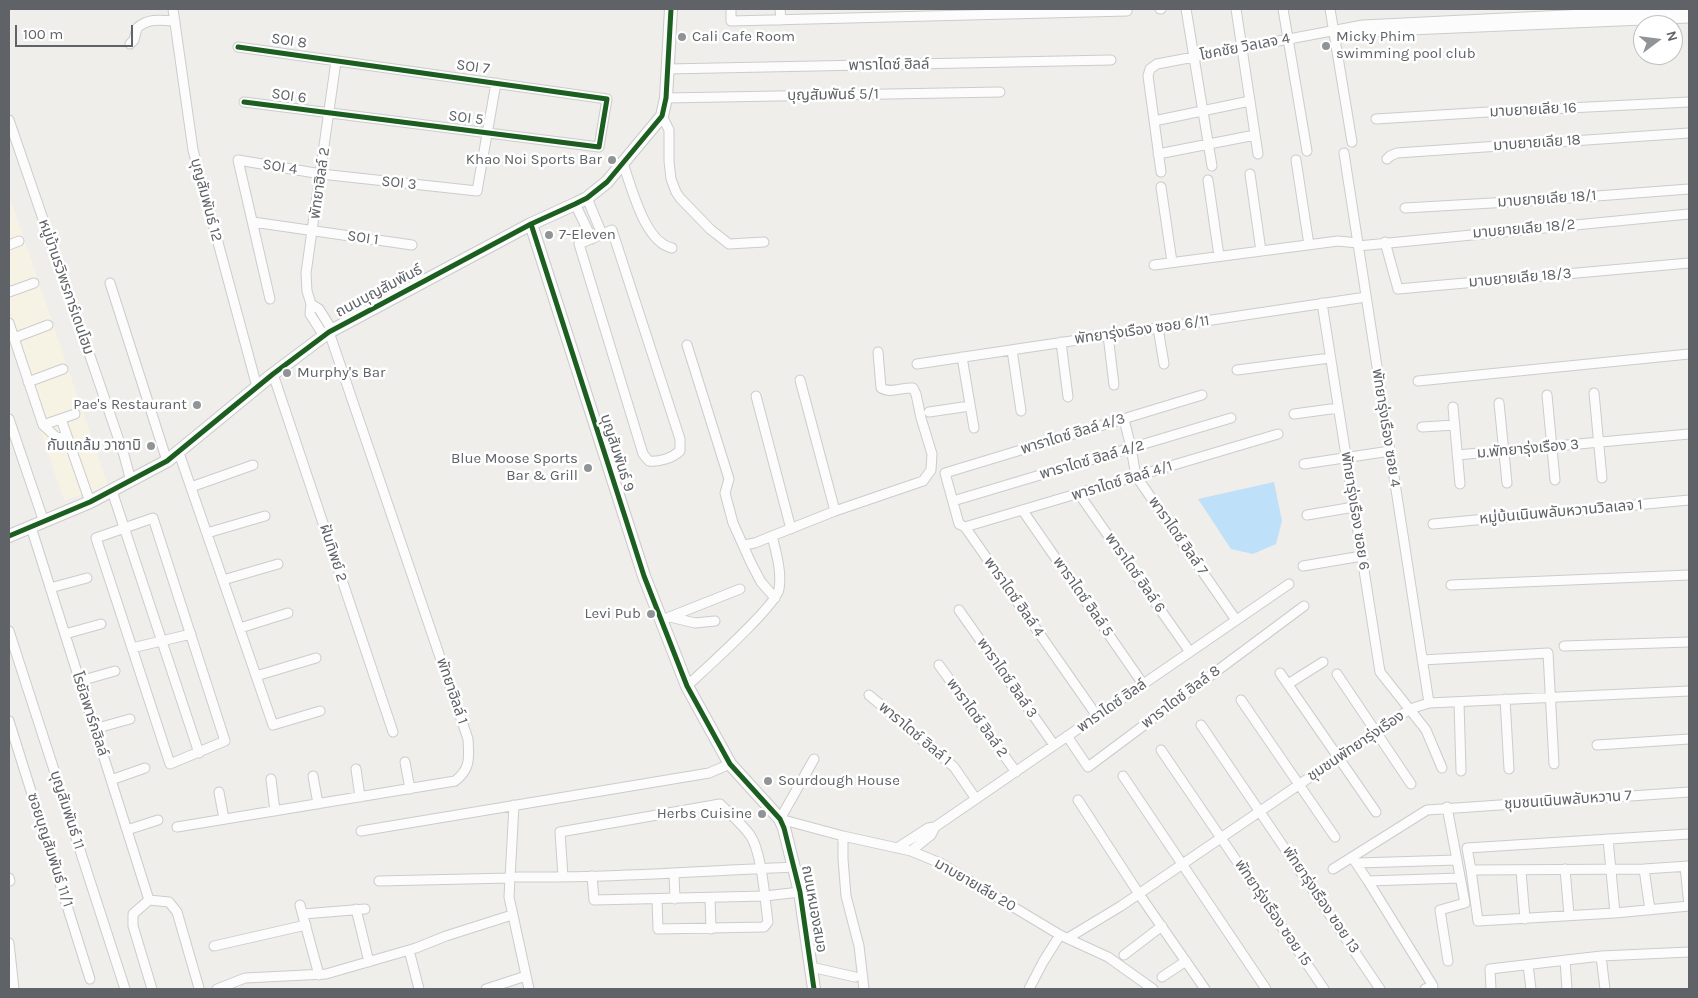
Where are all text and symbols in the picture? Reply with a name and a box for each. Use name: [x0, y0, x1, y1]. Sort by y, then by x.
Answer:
scale bar: [18, 15, 135, 47]
north arrow: [1633, 15, 1683, 65]
text: 100 m: [23, 25, 63, 43]
place label: Cali Cafe Room: [692, 28, 795, 46]
place label: Micky Phim swimming pool club: [1336, 28, 1476, 63]
street label: โชคชัย วิลเลจ 4: [1198, 29, 1292, 65]
text: N: [1662, 29, 1682, 43]
street label: SOI 8: [270, 30, 308, 52]
marker: Cali Cafe Room: [676, 31, 688, 43]
marker: Micky Phim swimming pool club: [1320, 40, 1332, 52]
street label: พาราไดซ์ ฮิลล์: [848, 55, 930, 75]
street label: SOI 7: [455, 56, 491, 78]
street label: SOI 6: [270, 85, 308, 107]
street label: บุญสัมพันธ์ 5/1: [787, 85, 879, 105]
street label: มาบยายเลีย 16: [1489, 99, 1577, 121]
street label: SOI 5: [448, 107, 484, 129]
street label: มาบยายเลีย 18: [1493, 131, 1581, 155]
street label: พัทยาฮิลล์ 2: [306, 146, 334, 220]
place label: Khao Noi Sports Bar: [466, 151, 602, 169]
marker: Khao Noi Sports Bar: [606, 154, 618, 166]
street label: SOI 4: [261, 155, 299, 179]
street label: บุญสัมพันธ์ 12: [186, 156, 226, 244]
street label: SOI 3: [380, 172, 418, 194]
street label: มาบยายเลีย 18/1: [1497, 187, 1597, 211]
street label: มาบยายเลีย 18/2: [1472, 216, 1576, 242]
street label: หมู่บ้านรวิพรการ์เดนโฮม: [34, 217, 98, 357]
place label: 7-Eleven: [559, 226, 616, 244]
street label: SOI 1: [346, 227, 380, 249]
marker: 7-Eleven: [543, 229, 555, 241]
street label: ถนนบุญสัมพันธ์: [333, 261, 425, 321]
street label: มาบยายเลีย 18/3: [1468, 265, 1572, 291]
street label: พัทยารุ่งเรือง ซอย 6/11: [1073, 312, 1211, 348]
place label: Murphy's Bar: [297, 364, 385, 382]
marker: Murphy's Bar: [281, 367, 293, 379]
street label: พัทยารุ่งเรือง ซอย 4: [1368, 368, 1404, 488]
place label: Pae's Restaurant: [73, 396, 187, 414]
marker: Pae's Restaurant: [191, 399, 203, 411]
street label: พาราไดซ์ ฮิลล์ 4/3: [1019, 410, 1127, 458]
street label: บุญสัมพันธ์ 9: [596, 412, 638, 494]
street label: พาราไดซ์ ฮิลล์ 4/2: [1038, 436, 1146, 484]
street label: ม.พัทยารุ่งเรือง 3: [1476, 436, 1580, 462]
place label: กับแกล้ม วาซาบิ: [47, 437, 141, 455]
marker: กับแกล้ม วาซาบิ: [145, 440, 157, 452]
place label: Blue Moose Sports Bar & Grill: [451, 450, 578, 485]
street label: พัทยารุ่งเรือง ซอย 6: [1337, 450, 1373, 572]
street label: พาราไดซ์ ฮิลล์ 4/1: [1069, 457, 1175, 505]
marker: Blue Moose Sports Bar & Grill: [582, 462, 594, 474]
street label: พาราไดซ์ ฮิลล์ 7: [1144, 493, 1212, 579]
street label: หมู่บ้นเนินพลับหวานวิลเลจ 1: [1479, 496, 1643, 528]
street label: ฝันทิพย์ 2: [315, 522, 351, 584]
street label: พาราไดซ์ ฮิลล์ 6: [1101, 530, 1169, 616]
street label: พาราไดซ์ ฮิลล์ 4: [980, 554, 1048, 640]
street label: พาราไดซ์ ฮิลล์ 5: [1049, 554, 1117, 640]
place label: Levi Pub: [584, 605, 641, 623]
marker: Levi Pub: [645, 608, 657, 620]
street label: พาราไดซ์ ฮิลล์ 3: [973, 635, 1041, 721]
street label: พัทยาฮิลล์ 1: [432, 656, 472, 726]
street label: พาราไดซ์ ฮิลล์ 8: [1138, 662, 1224, 732]
street label: โรยัลพาร์กฮิลล์: [68, 670, 112, 758]
street label: พาราไดซ์ ฮิลล์ 2: [942, 675, 1012, 761]
street label: พาราไดซ์ ฮิลล์: [1074, 675, 1150, 737]
street label: พาราไดซ์ ฮิลล์ 1: [875, 698, 955, 770]
street label: ชุมชนพัทยารุ่งเรือง: [1304, 707, 1408, 785]
street label: บุญสัมพันธ์ 11: [46, 768, 88, 852]
place label: Sourdough House: [778, 772, 900, 790]
marker: Sourdough House: [762, 775, 774, 787]
street label: ชุมชนเนินพลับหวาน 7: [1504, 787, 1632, 813]
street label: ซอยบุญสัมพันธ์ 11/1: [23, 791, 77, 909]
place label: Herbs Cuisine: [657, 805, 752, 823]
marker: Herbs Cuisine: [756, 808, 768, 820]
street label: พัทยารุ่งเรือง ซอย 13: [1279, 843, 1363, 957]
street label: มาบยายเลีย 20: [931, 854, 1019, 916]
street label: พัทยารุ่งเรือง ซอย 15: [1231, 856, 1315, 970]
street label: ถนนหนองสมอ: [797, 864, 831, 954]

